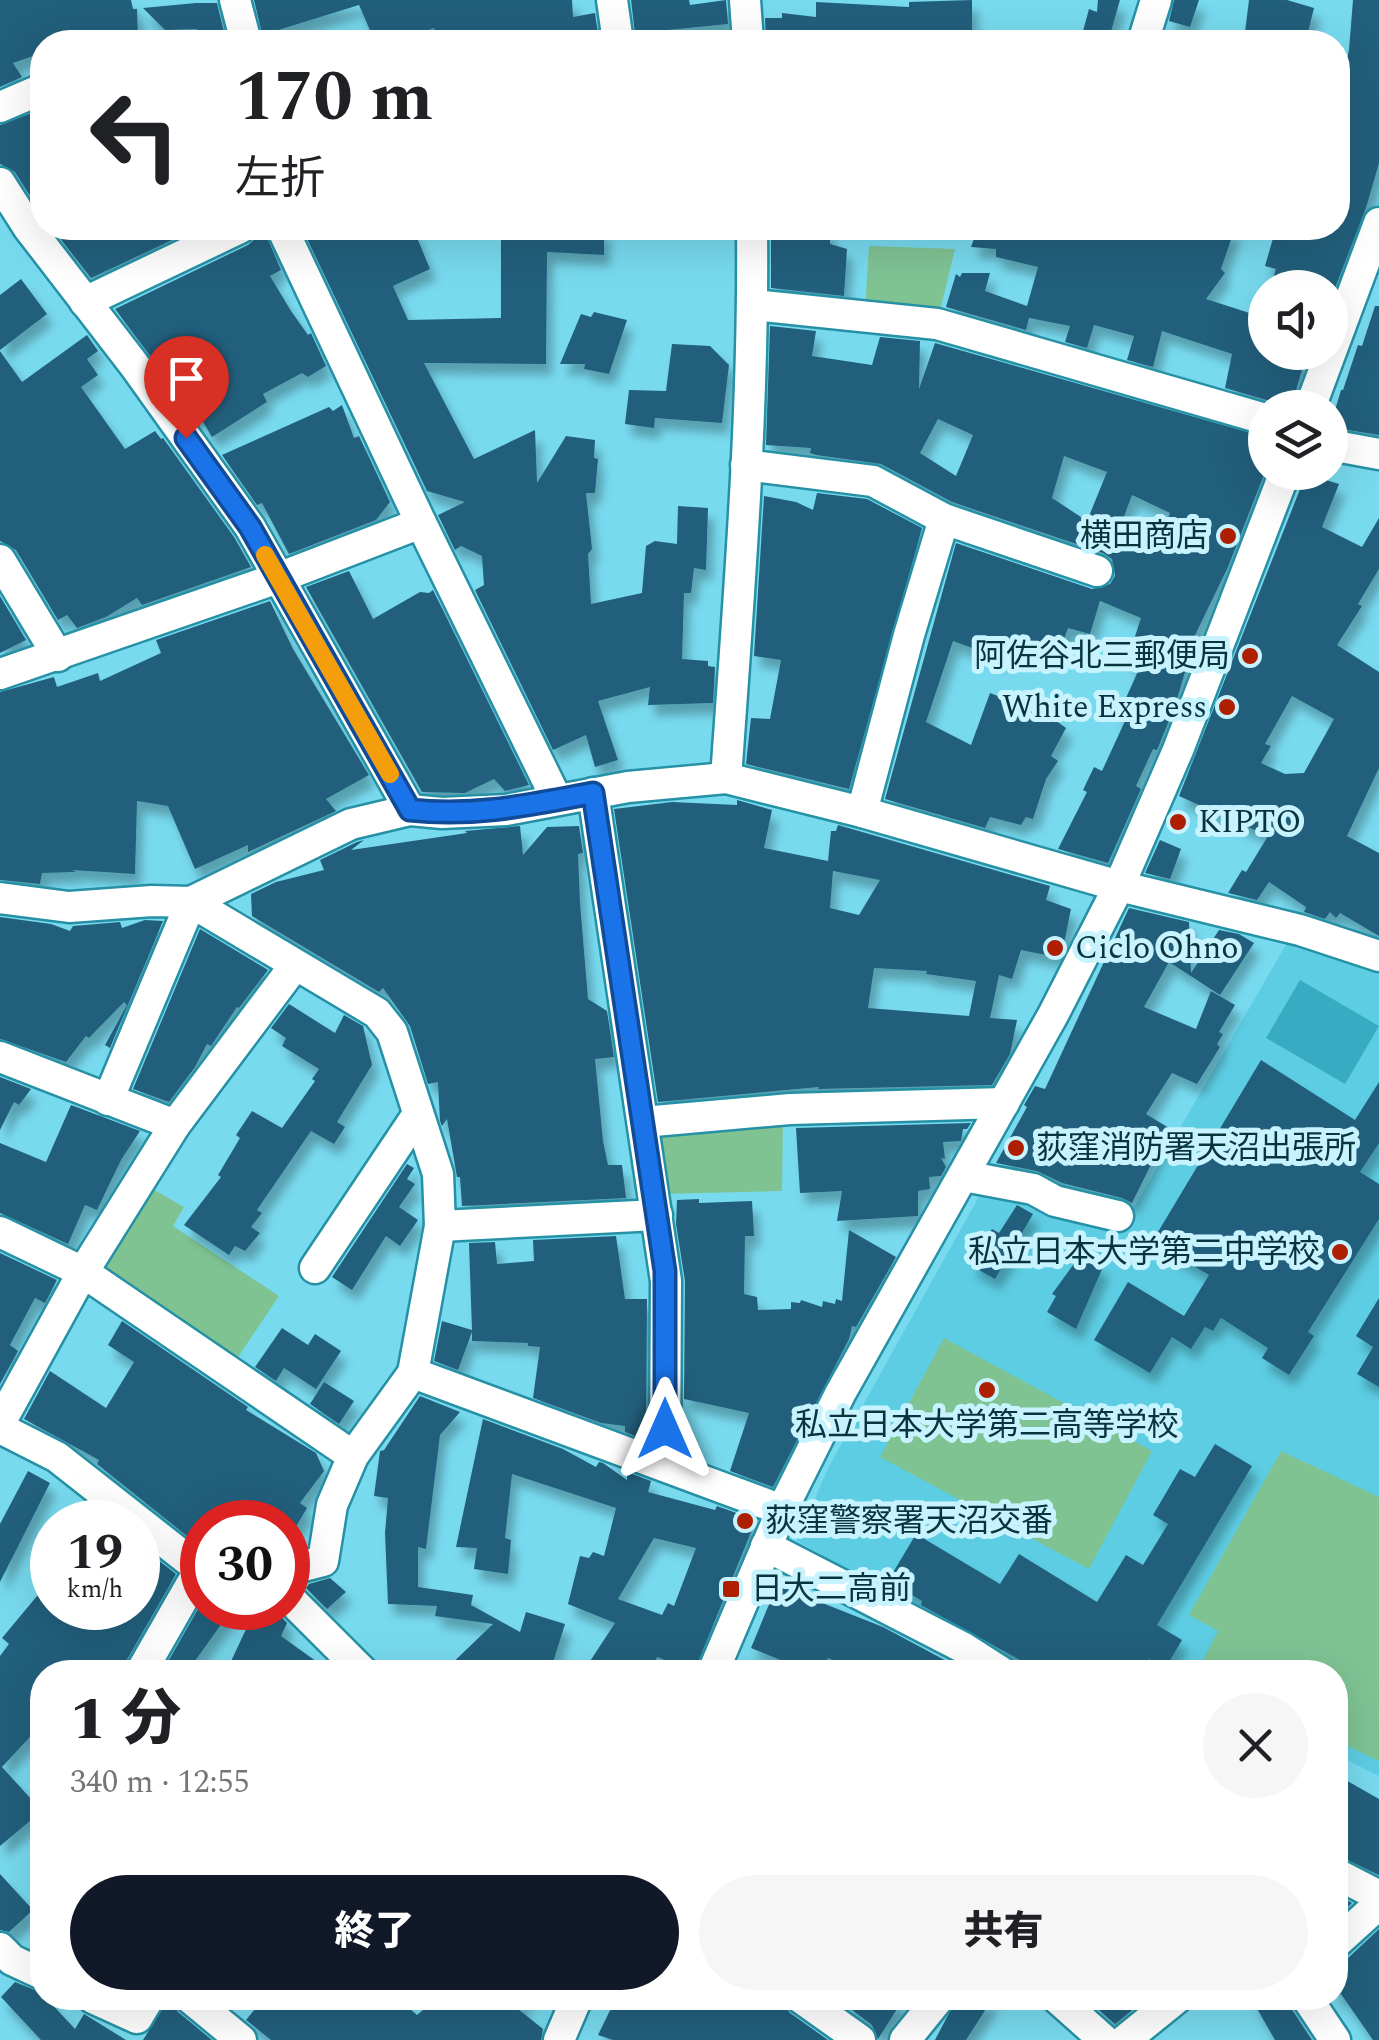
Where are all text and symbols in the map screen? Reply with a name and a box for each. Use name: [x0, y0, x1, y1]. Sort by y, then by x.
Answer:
text: 170 m: [235, 45, 433, 151]
icon: left: [70, 70, 200, 200]
text: 左折: [235, 145, 325, 214]
map controls: [1248, 270, 1348, 490]
button: sound: [1248, 270, 1348, 370]
pin: [144, 336, 229, 439]
icon: arrive: [159, 351, 214, 406]
button: layers: [1248, 390, 1348, 490]
place label: 横田商店: [1080, 512, 1208, 561]
marker: 横田商店: [1217, 525, 1239, 547]
place label: 阿佐谷北三郵便局: [974, 632, 1230, 681]
marker: 阿佐谷北三郵便局: [1239, 645, 1261, 667]
place label: White Express: [1002, 683, 1207, 732]
marker: White Express: [1216, 696, 1238, 718]
place label: KIPTO: [1198, 798, 1301, 847]
marker: KIPTO: [1167, 811, 1189, 833]
place label: Ciclo Ohno: [1075, 924, 1239, 973]
marker: Ciclo Ohno: [1044, 937, 1066, 959]
place label: 荻窪消防署天沼出張所: [1036, 1124, 1356, 1173]
marker: 荻窪消防署天沼出張所: [1005, 1137, 1027, 1159]
place label: 私立日本大学第二中学校: [968, 1228, 1320, 1277]
marker: 私立日本大学第二中学校: [1329, 1241, 1351, 1263]
position arrow: [613, 1377, 717, 1481]
marker: 私立日本大学第二高等学校: [976, 1379, 998, 1401]
place label: 私立日本大学第二高等学校: [795, 1401, 1179, 1450]
place label: 荻窪警察署天沼交番: [765, 1497, 1053, 1546]
speed limit sign: 30: [180, 1500, 310, 1630]
marker: 荻窪警察署天沼交番: [734, 1510, 756, 1532]
text: 19: [67, 1515, 123, 1591]
place label: 日大二高前: [751, 1565, 911, 1614]
text: km/h: [67, 1571, 123, 1609]
marker: 日大二高前: [720, 1578, 742, 1600]
text: 1 分: [70, 1674, 181, 1766]
button: close: [1203, 1693, 1308, 1798]
text: 340 m · 12:55: [70, 1758, 250, 1807]
button: 終了: [70, 1875, 679, 1990]
button: 共有: [699, 1875, 1308, 1990]

